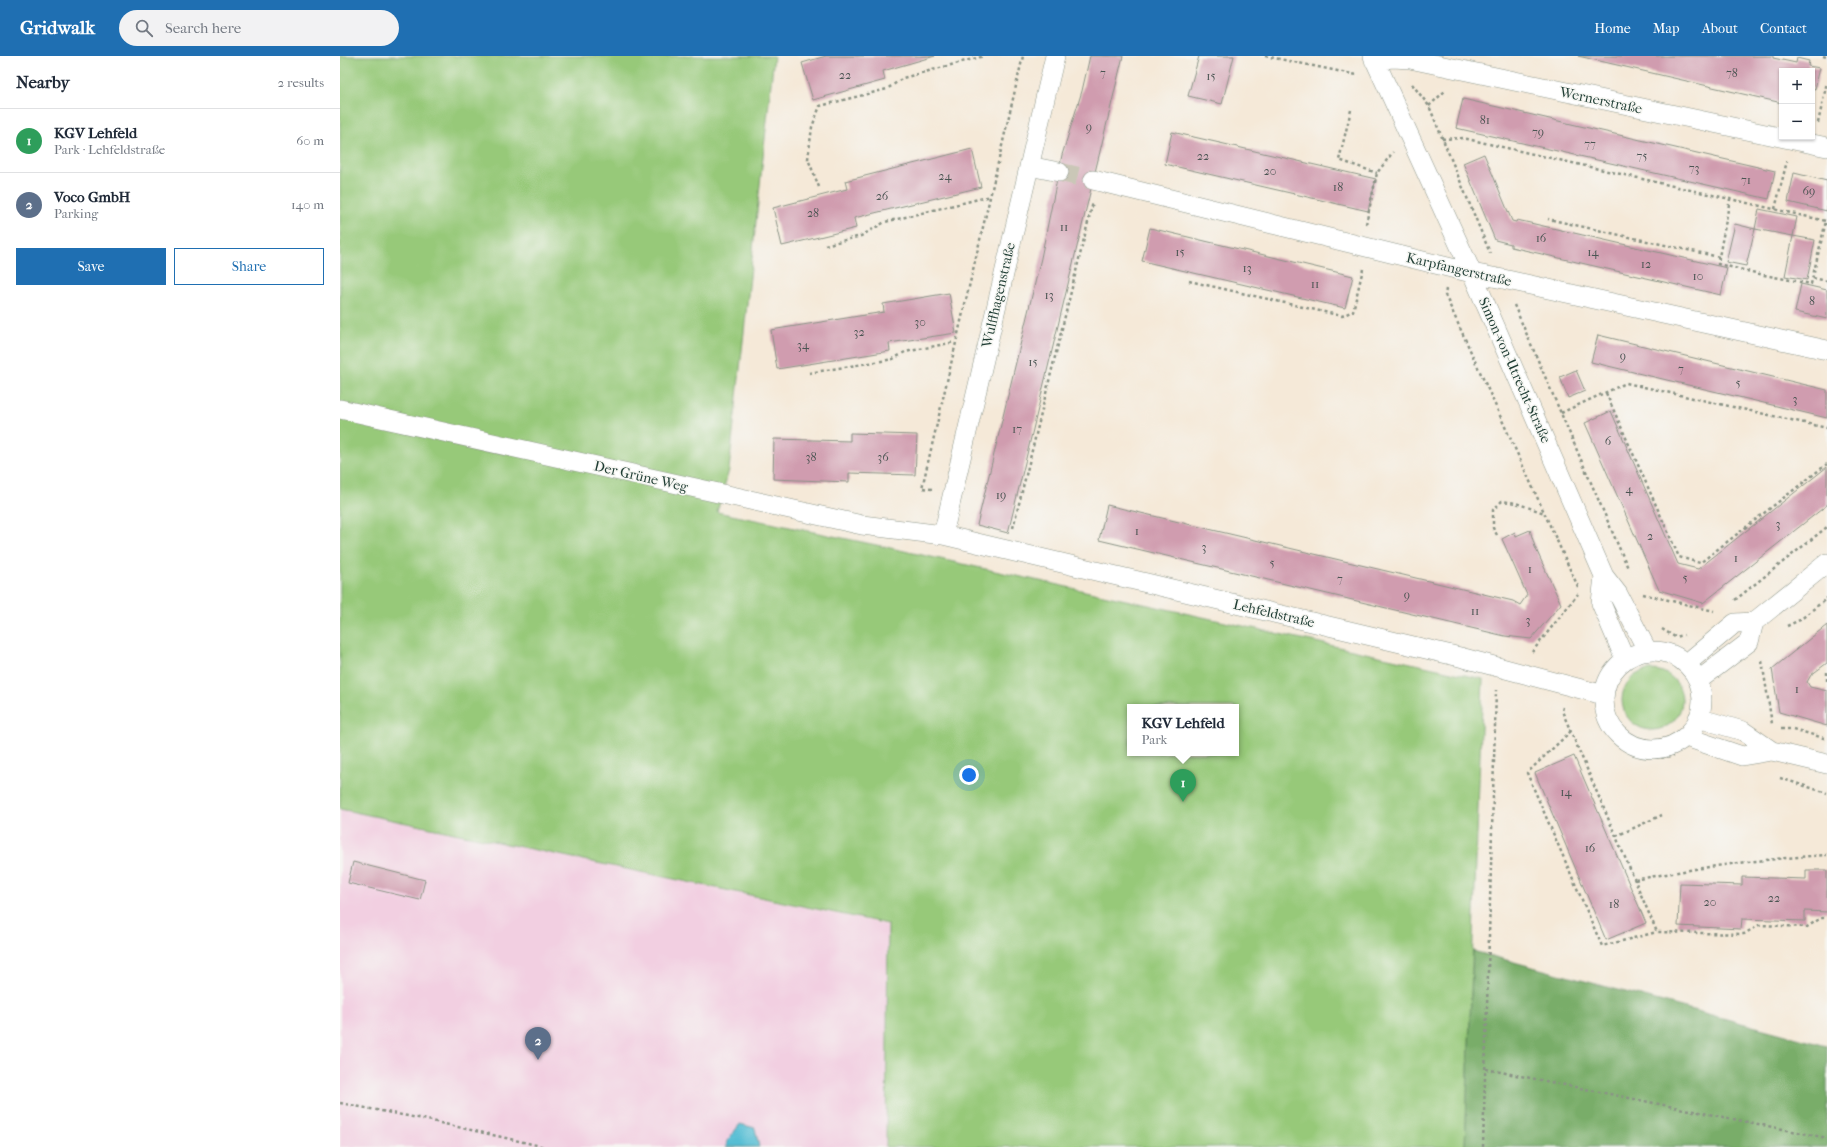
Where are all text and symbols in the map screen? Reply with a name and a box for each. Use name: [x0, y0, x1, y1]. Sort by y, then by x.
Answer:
search box: [119, 10, 399, 46]
text: Gridwalk: [20, 17, 95, 39]
icon: search: [133, 17, 155, 39]
text: Search here: [165, 19, 241, 37]
text: Home: [1594, 20, 1631, 37]
text: Map: [1653, 20, 1680, 37]
text: About: [1702, 20, 1738, 37]
text: Contact: [1760, 20, 1807, 37]
house number: 7: [1100, 66, 1106, 80]
house number: 78: [1726, 66, 1738, 80]
house number: 22: [839, 68, 851, 82]
map controls: [1779, 68, 1815, 140]
button: +: [1779, 68, 1815, 104]
house number: 15: [1206, 69, 1216, 83]
text: Nearby: [16, 72, 70, 92]
text: 2 results: [278, 75, 324, 90]
street label: Wernerstraße: [1557, 83, 1644, 118]
button: −: [1779, 104, 1815, 140]
house number: 81: [1480, 113, 1490, 127]
house number: 9: [1086, 120, 1092, 134]
text: KGV Lehfeld: [54, 124, 137, 142]
house number: 79: [1532, 125, 1544, 139]
text: 1: [27, 133, 31, 148]
text: 60 m: [296, 133, 324, 148]
house number: 77: [1584, 137, 1596, 151]
text: Park · Lehfeldstraße: [54, 142, 165, 157]
house number: 22: [1197, 149, 1209, 163]
house number: 75: [1637, 149, 1647, 163]
house number: 73: [1689, 161, 1699, 175]
house number: 20: [1264, 164, 1276, 178]
house number: 24: [938, 169, 953, 183]
house number: 71: [1741, 173, 1751, 187]
house number: 18: [1333, 180, 1343, 194]
house number: 69: [1803, 184, 1815, 198]
text: Voco GmbH: [54, 188, 130, 206]
house number: 26: [876, 189, 889, 203]
text: 2: [26, 197, 32, 212]
text: 140 m: [291, 197, 324, 212]
text: Parking: [54, 206, 98, 221]
house number: 28: [807, 206, 819, 220]
house number: 11: [1060, 220, 1068, 234]
house number: 16: [1536, 231, 1547, 245]
street label: Wulffhagenstraße: [978, 241, 1019, 350]
house number: 15: [1175, 245, 1185, 259]
house number: 14: [1587, 245, 1600, 259]
button: Save: [16, 248, 166, 285]
button: Share: [174, 248, 324, 285]
street label: Karpfangerstraße: [1405, 249, 1513, 290]
house number: 12: [1641, 257, 1651, 271]
house number: 13: [1242, 261, 1252, 275]
house number: 10: [1693, 269, 1703, 283]
house number: 11: [1311, 277, 1319, 291]
house number: 13: [1044, 288, 1054, 302]
house number: 8: [1809, 294, 1815, 308]
street label: Simon-von-Utrecht-Straße: [1475, 295, 1554, 446]
house number: 30: [914, 315, 926, 329]
house number: 32: [853, 325, 865, 339]
house number: 34: [797, 338, 810, 352]
house number: 9: [1620, 349, 1626, 363]
house number: 15: [1028, 355, 1038, 369]
house number: 7: [1678, 362, 1684, 376]
house number: 5: [1735, 376, 1741, 390]
house number: 3: [1793, 392, 1798, 406]
house number: 17: [1012, 422, 1022, 436]
house number: 6: [1605, 434, 1612, 448]
house number: 38: [806, 450, 816, 464]
house number: 36: [877, 450, 889, 464]
street label: Der Grüne Weg: [592, 457, 690, 496]
house number: 4: [1625, 482, 1633, 496]
house number: 19: [996, 488, 1006, 502]
house number: 3: [1776, 517, 1781, 531]
house number: 1: [1135, 524, 1139, 538]
house number: 2: [1647, 529, 1653, 543]
house number: 3: [1202, 540, 1207, 554]
house number: 1: [1734, 551, 1738, 565]
house number: 5: [1269, 556, 1275, 570]
house number: 1: [1528, 562, 1532, 576]
house number: 5: [1682, 571, 1688, 585]
house number: 7: [1337, 572, 1343, 586]
house number: 9: [1404, 588, 1410, 602]
street label: Lehfeldstraße: [1231, 596, 1316, 631]
house number: 11: [1471, 604, 1479, 618]
house number: 3: [1526, 613, 1531, 627]
house number: 1: [1795, 682, 1799, 696]
popup: [1127, 704, 1239, 756]
text: KGV Lehfeld: [1141, 714, 1225, 732]
text: Park: [1141, 732, 1167, 747]
your location: [959, 765, 979, 785]
pin: 1: [1170, 769, 1196, 802]
house number: 14: [1560, 785, 1573, 799]
house number: 16: [1585, 841, 1596, 855]
house number: 22: [1768, 891, 1780, 905]
house number: 20: [1704, 895, 1716, 909]
house number: 18: [1609, 897, 1619, 911]
pin: 2: [525, 1027, 551, 1060]

